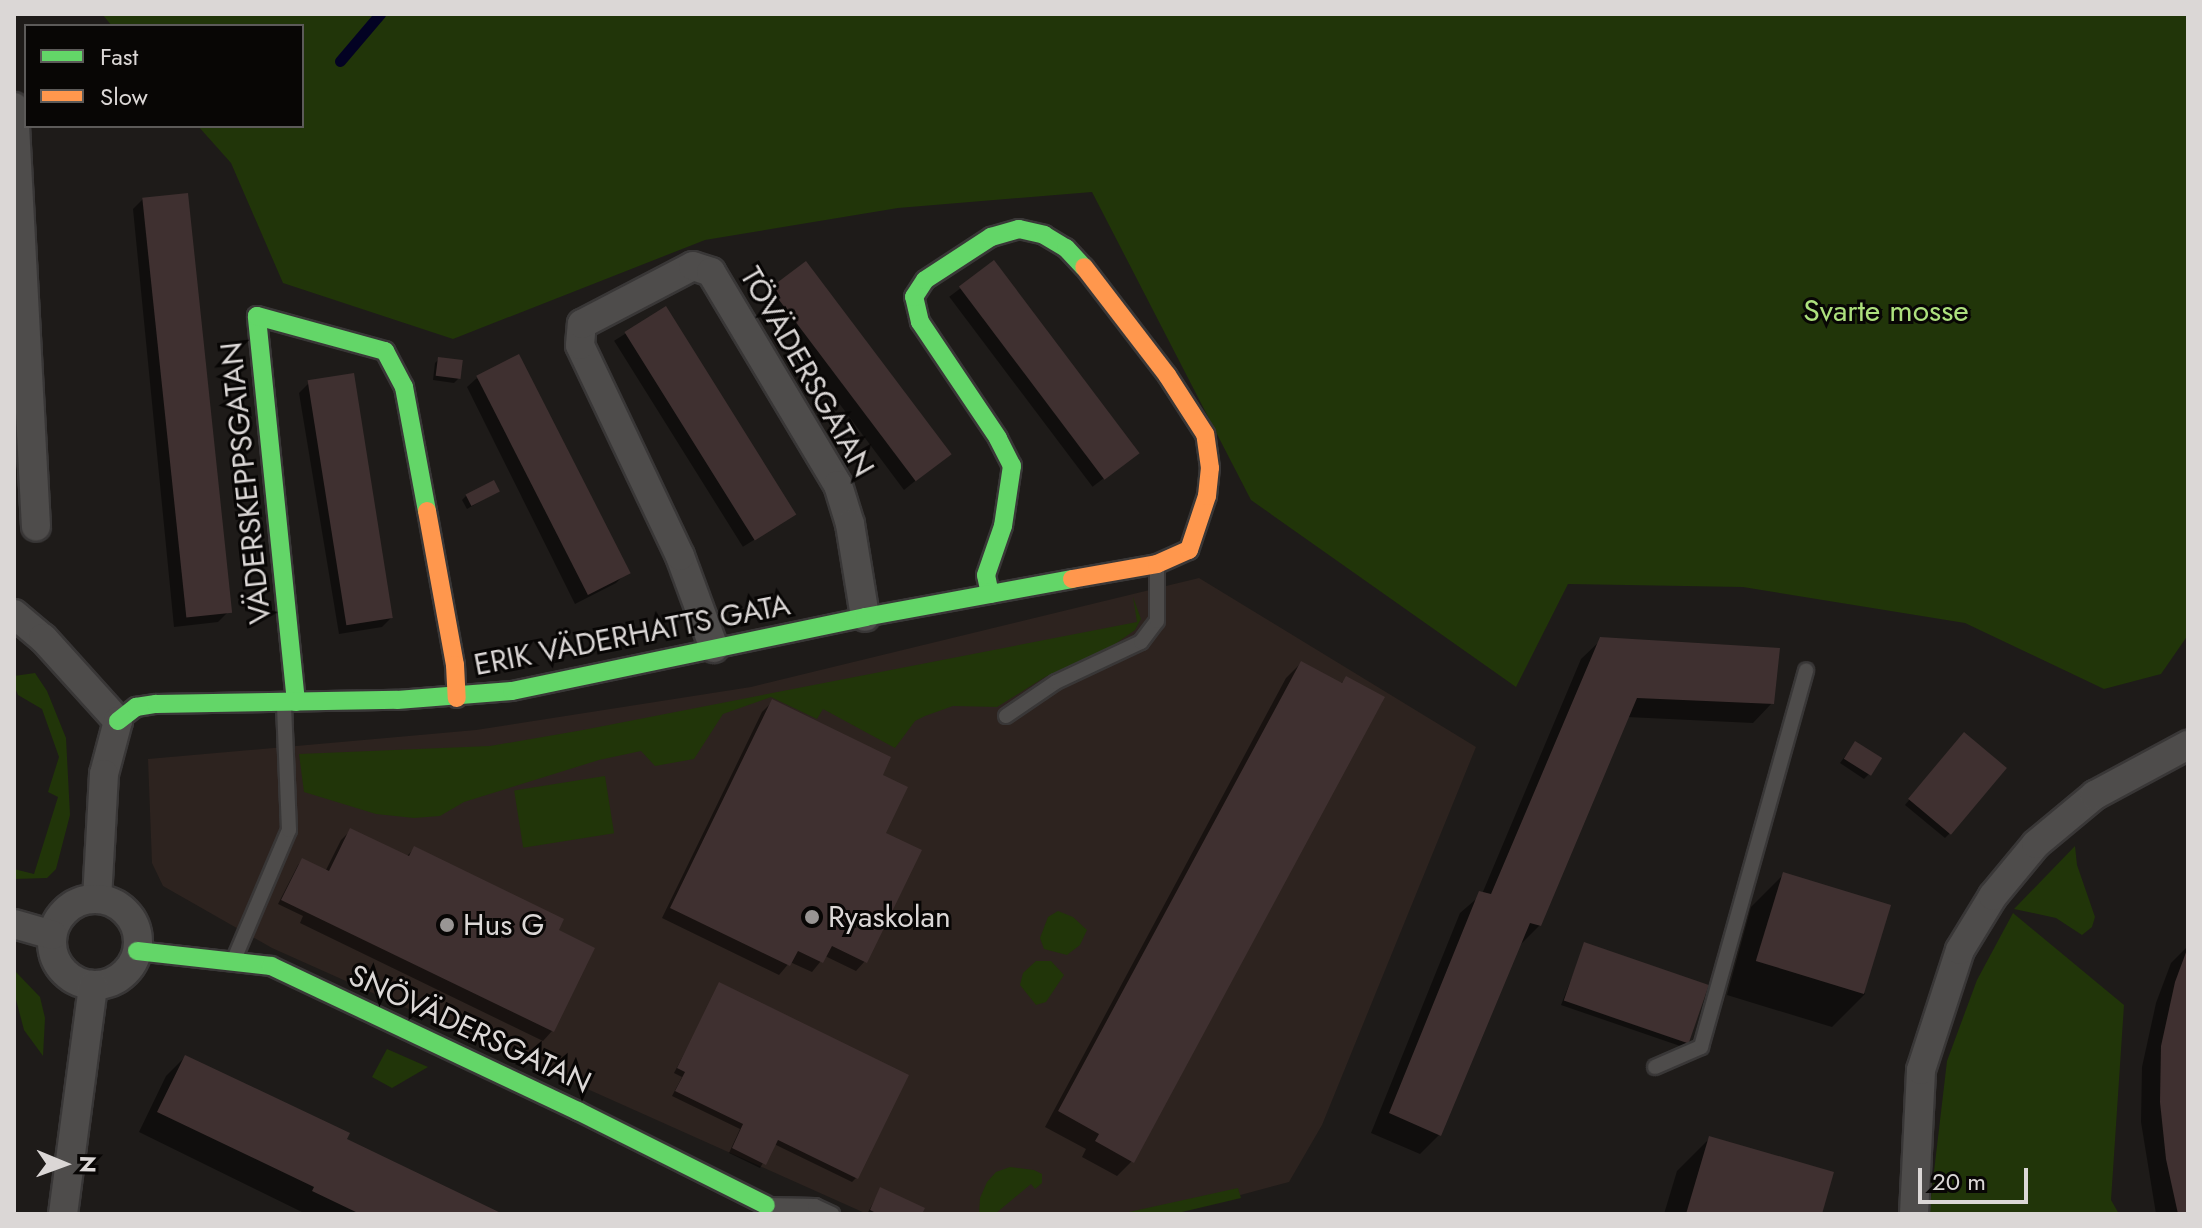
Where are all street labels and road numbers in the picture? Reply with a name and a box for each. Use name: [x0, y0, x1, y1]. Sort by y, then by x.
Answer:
street label: TÖVÄDERSGATAN: [732, 261, 882, 483]
street label: VÄDERSKEPPSGATAN: [213, 340, 279, 626]
street label: ERIK VÄDERHATTS GATA: [471, 587, 793, 683]
street label: SNÖVÄDERSGATAN: [343, 957, 597, 1101]

